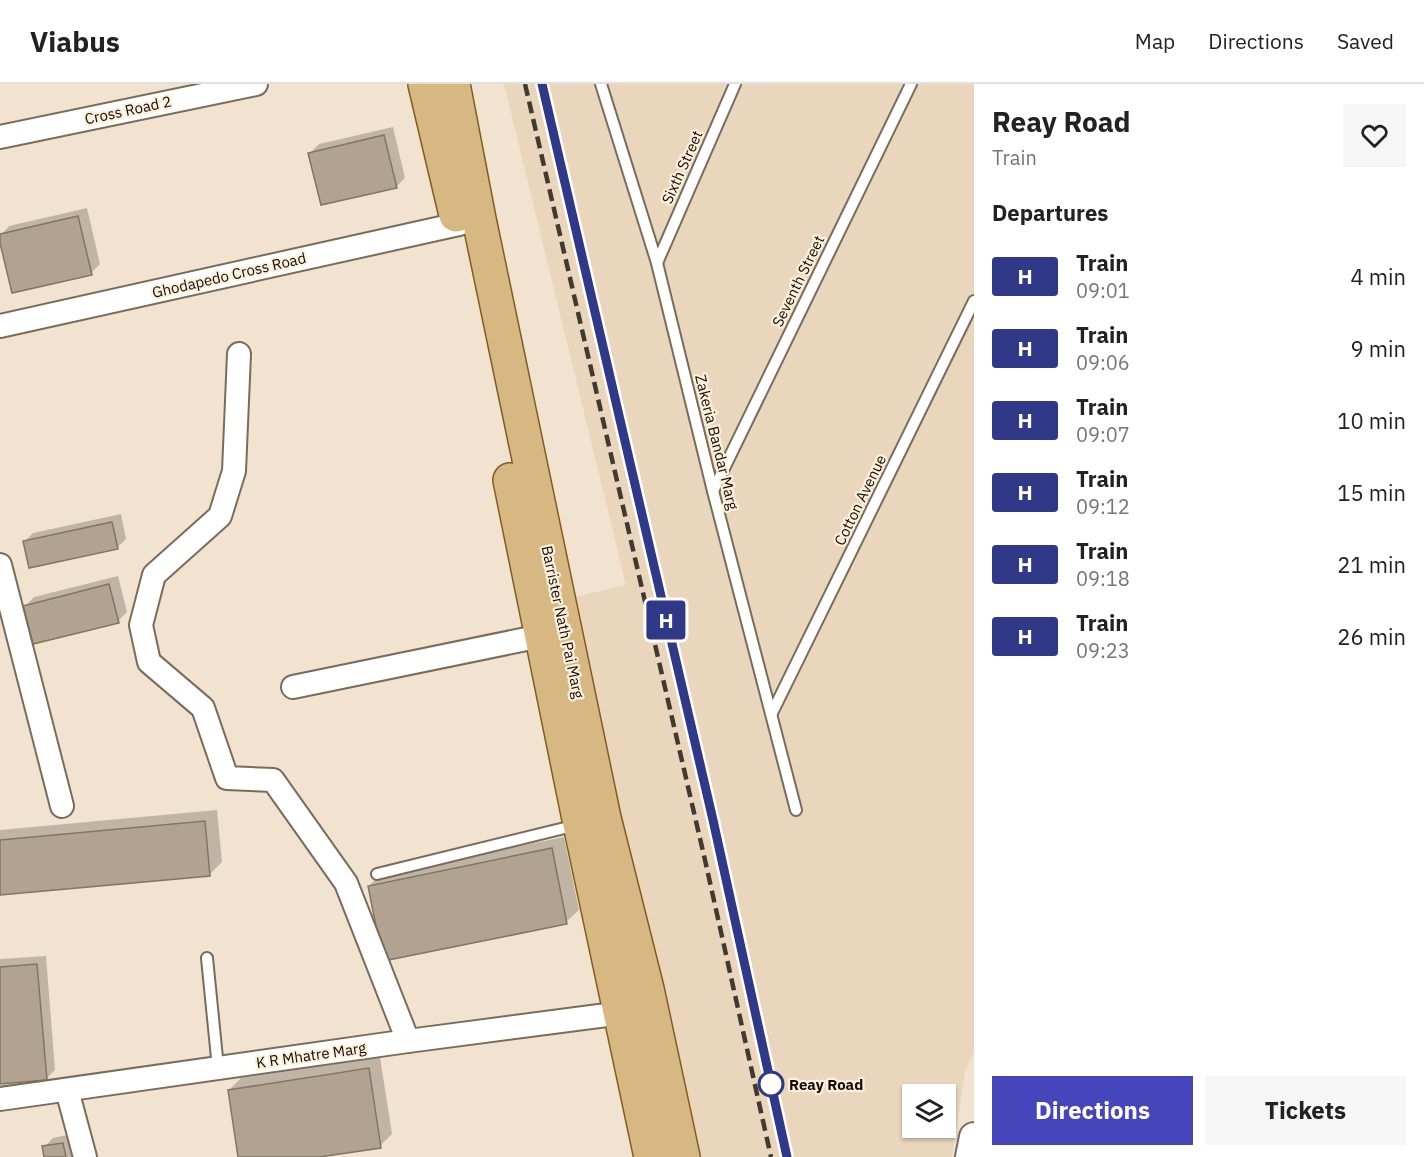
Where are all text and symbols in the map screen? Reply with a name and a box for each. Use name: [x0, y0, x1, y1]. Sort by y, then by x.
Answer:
text: Viabus: [30, 23, 120, 60]
text: Map: [1135, 27, 1175, 55]
text: Directions: [1208, 27, 1304, 55]
text: Saved: [1337, 27, 1394, 55]
street label: Cross Road 2: [83, 92, 173, 128]
text: Reay Road: [992, 103, 1131, 140]
button: heart: [1343, 104, 1406, 167]
street label: Sixth Street: [657, 127, 707, 207]
text: Train: [992, 144, 1037, 171]
text: Departures: [992, 198, 1108, 227]
street label: Seventh Street: [768, 232, 828, 330]
street label: Ghodapedo Cross Road: [150, 248, 308, 302]
text: Train: [1076, 248, 1128, 277]
text: H: [1017, 262, 1033, 290]
text: 4 min: [1350, 262, 1406, 291]
text: 09:01: [1076, 277, 1130, 304]
text: Train: [1076, 320, 1128, 349]
text: H: [1017, 334, 1033, 362]
text: 9 min: [1350, 334, 1406, 363]
text: 09:06: [1076, 349, 1130, 376]
street label: Zakeria Bandar Marg: [691, 372, 743, 512]
text: Train: [1076, 392, 1128, 421]
text: H: [1017, 406, 1033, 434]
text: 10 min: [1337, 406, 1406, 435]
text: 09:07: [1076, 421, 1130, 448]
street label: Cotton Avenue: [830, 452, 890, 548]
text: Train: [1076, 464, 1128, 493]
text: H: [1017, 478, 1033, 506]
text: 15 min: [1337, 478, 1406, 507]
text: 09:12: [1076, 493, 1130, 520]
text: Train: [1076, 536, 1128, 565]
street label: Barrister Nath Pai Marg: [538, 544, 588, 700]
text: H: [1017, 550, 1033, 578]
text: 21 min: [1337, 550, 1406, 579]
text: 09:18: [1076, 565, 1130, 592]
line badge: H: [646, 600, 686, 640]
text: H: [658, 606, 674, 634]
text: Train: [1076, 608, 1128, 637]
text: H: [1017, 622, 1033, 650]
text: 26 min: [1337, 622, 1406, 651]
text: 09:23: [1076, 637, 1130, 664]
street label: K R Mhatre Marg: [255, 1038, 367, 1072]
marker: Reay Road: [758, 1071, 784, 1097]
place label: Reay Road: [789, 1075, 863, 1094]
button: Directions: [992, 1076, 1193, 1145]
button: Tickets: [1205, 1076, 1406, 1145]
map controls: [902, 1084, 956, 1138]
button: layers: [902, 1084, 956, 1138]

